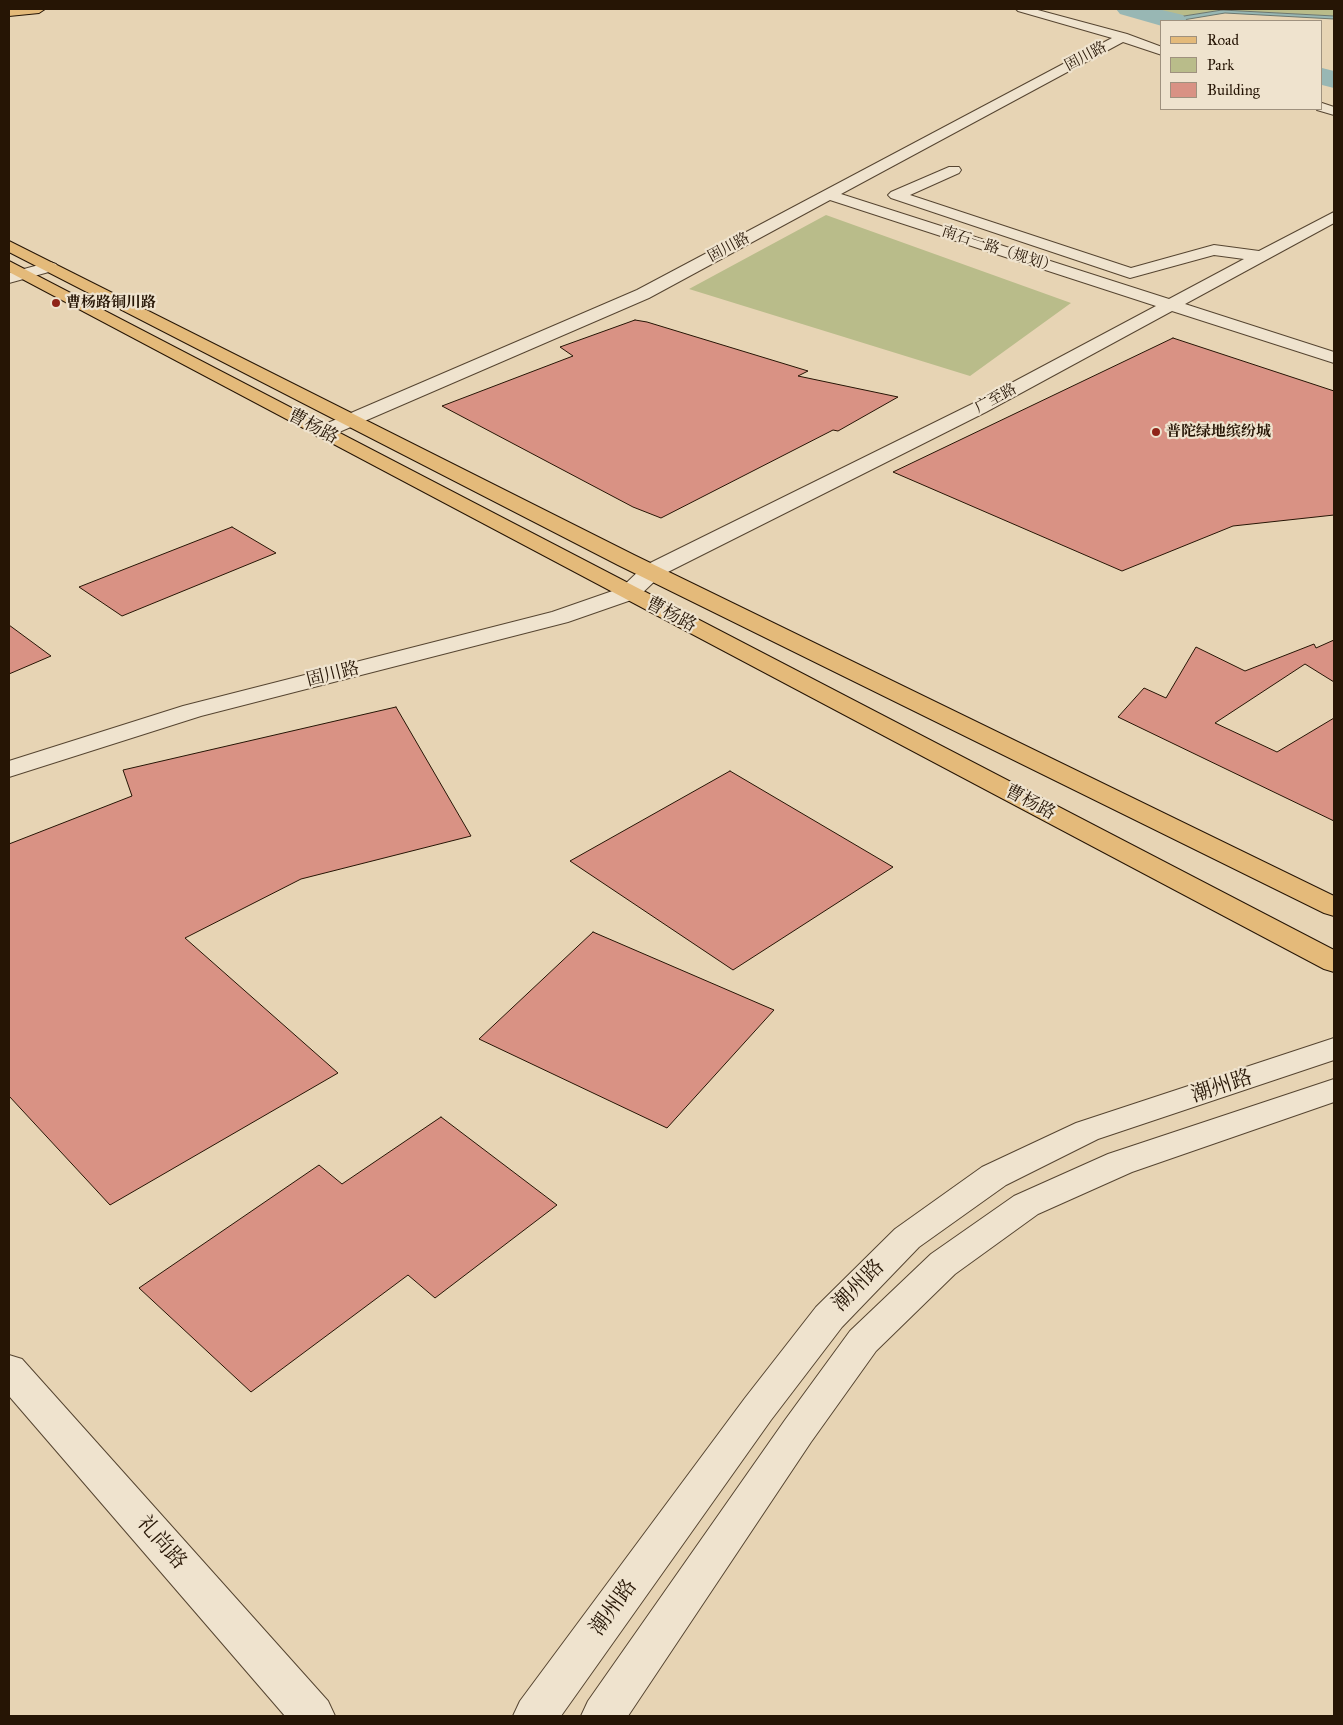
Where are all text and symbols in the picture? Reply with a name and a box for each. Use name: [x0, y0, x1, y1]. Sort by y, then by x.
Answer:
legend: [1160, 20, 1323, 110]
text: Road: [1207, 31, 1239, 49]
street label: 固川路: [1062, 38, 1110, 76]
text: Park: [1207, 56, 1234, 74]
text: Building: [1207, 81, 1260, 99]
street label: 南石一路（规划）: [939, 223, 1059, 277]
street label: 固川路: [705, 229, 753, 267]
place label: 曹杨路铜川路: [66, 294, 156, 312]
marker: 曹杨路铜川路: [50, 297, 62, 309]
street label: 广至路: [972, 380, 1020, 418]
street label: 曹杨路: [284, 405, 342, 449]
place label: 普陀绿地缤纷城: [1166, 423, 1271, 441]
marker: 普陀绿地缤纷城: [1150, 426, 1162, 438]
street label: 曹杨路: [642, 593, 700, 637]
street label: 固川路: [304, 658, 362, 692]
street label: 曹杨路: [1001, 781, 1059, 825]
street label: 潮州路: [1188, 1065, 1256, 1109]
street label: 潮州路: [828, 1255, 890, 1317]
street label: 礼尚路: [131, 1511, 191, 1575]
street label: 潮州路: [585, 1575, 643, 1641]

